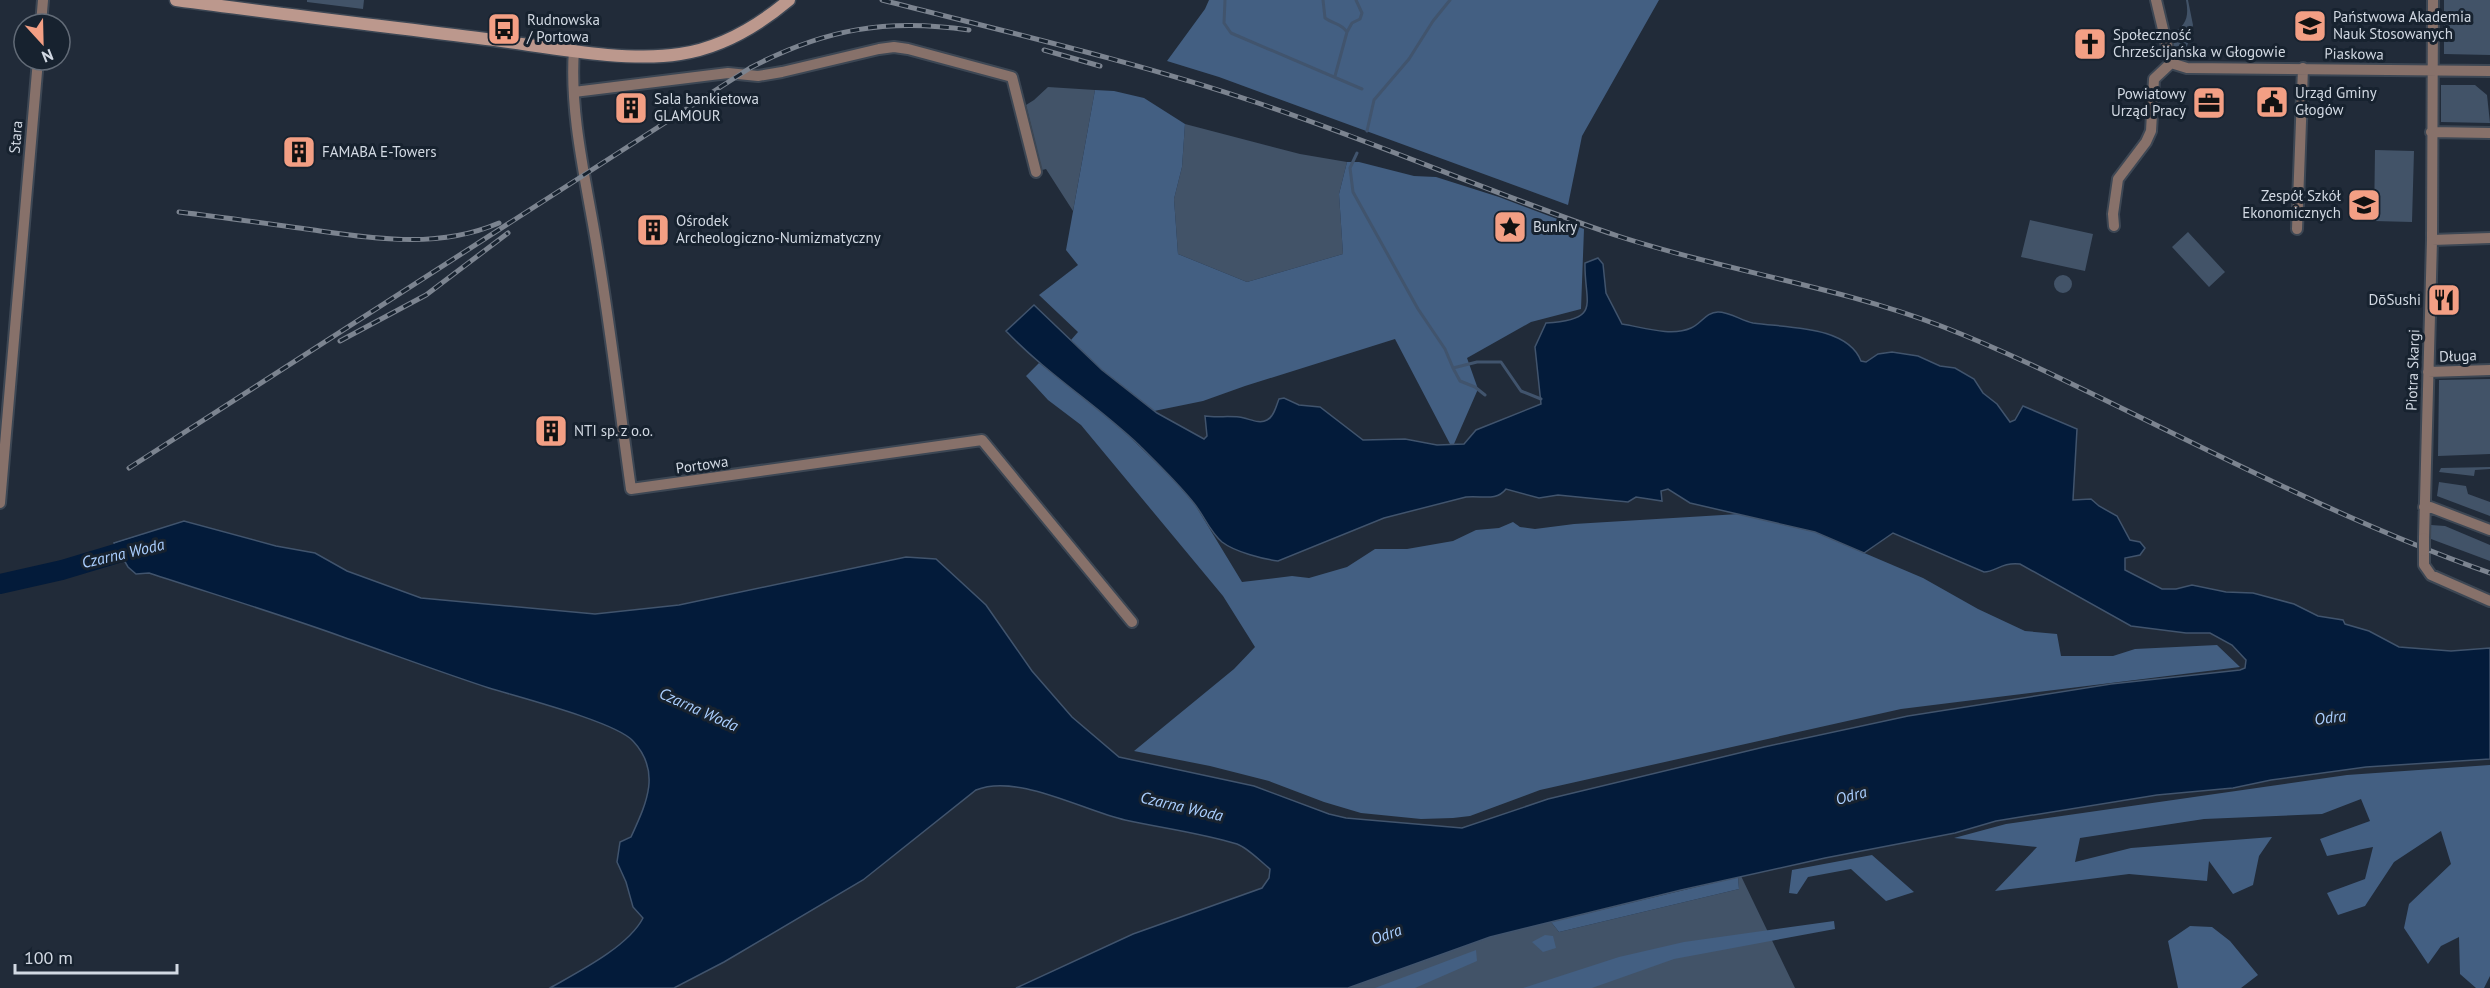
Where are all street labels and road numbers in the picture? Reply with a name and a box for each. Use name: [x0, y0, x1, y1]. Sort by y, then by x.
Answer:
street label: Piaskowa: [2324, 43, 2384, 64]
street label: Stara: [5, 120, 26, 154]
street label: Piotra Skargi: [2402, 329, 2423, 411]
street label: Długa: [2439, 345, 2477, 366]
street label: Portowa: [675, 451, 729, 478]

